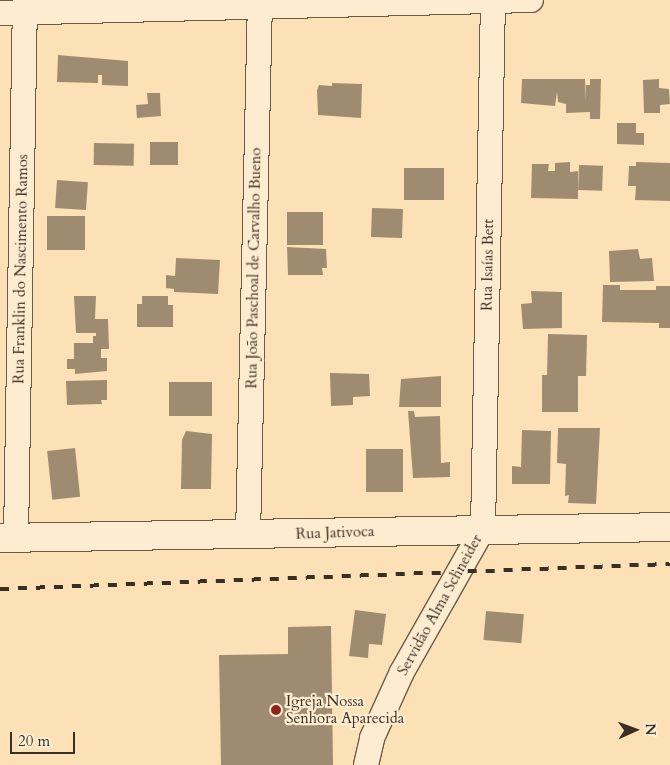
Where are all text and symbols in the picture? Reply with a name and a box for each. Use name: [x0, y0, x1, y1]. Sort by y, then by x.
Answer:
street label: Rua João Paschoal de Carvalho Bueno: [243, 147, 265, 389]
street label: Rua Franklin do Nascimento Ramos: [10, 154, 32, 384]
street label: Rua Isaías Bett: [478, 219, 498, 311]
street label: Rua Jativoca: [295, 523, 375, 543]
street label: Servidão Alma Schneider: [394, 531, 486, 679]
place label: Igreja Nossa Senhora Aparecida: [286, 692, 404, 727]
marker: Igreja Nossa Senhora Aparecida: [270, 704, 282, 716]
north arrow: [610, 705, 660, 755]
scale bar: [12, 722, 78, 754]
text: N: [641, 723, 660, 736]
text: 20 m: [18, 731, 50, 751]

